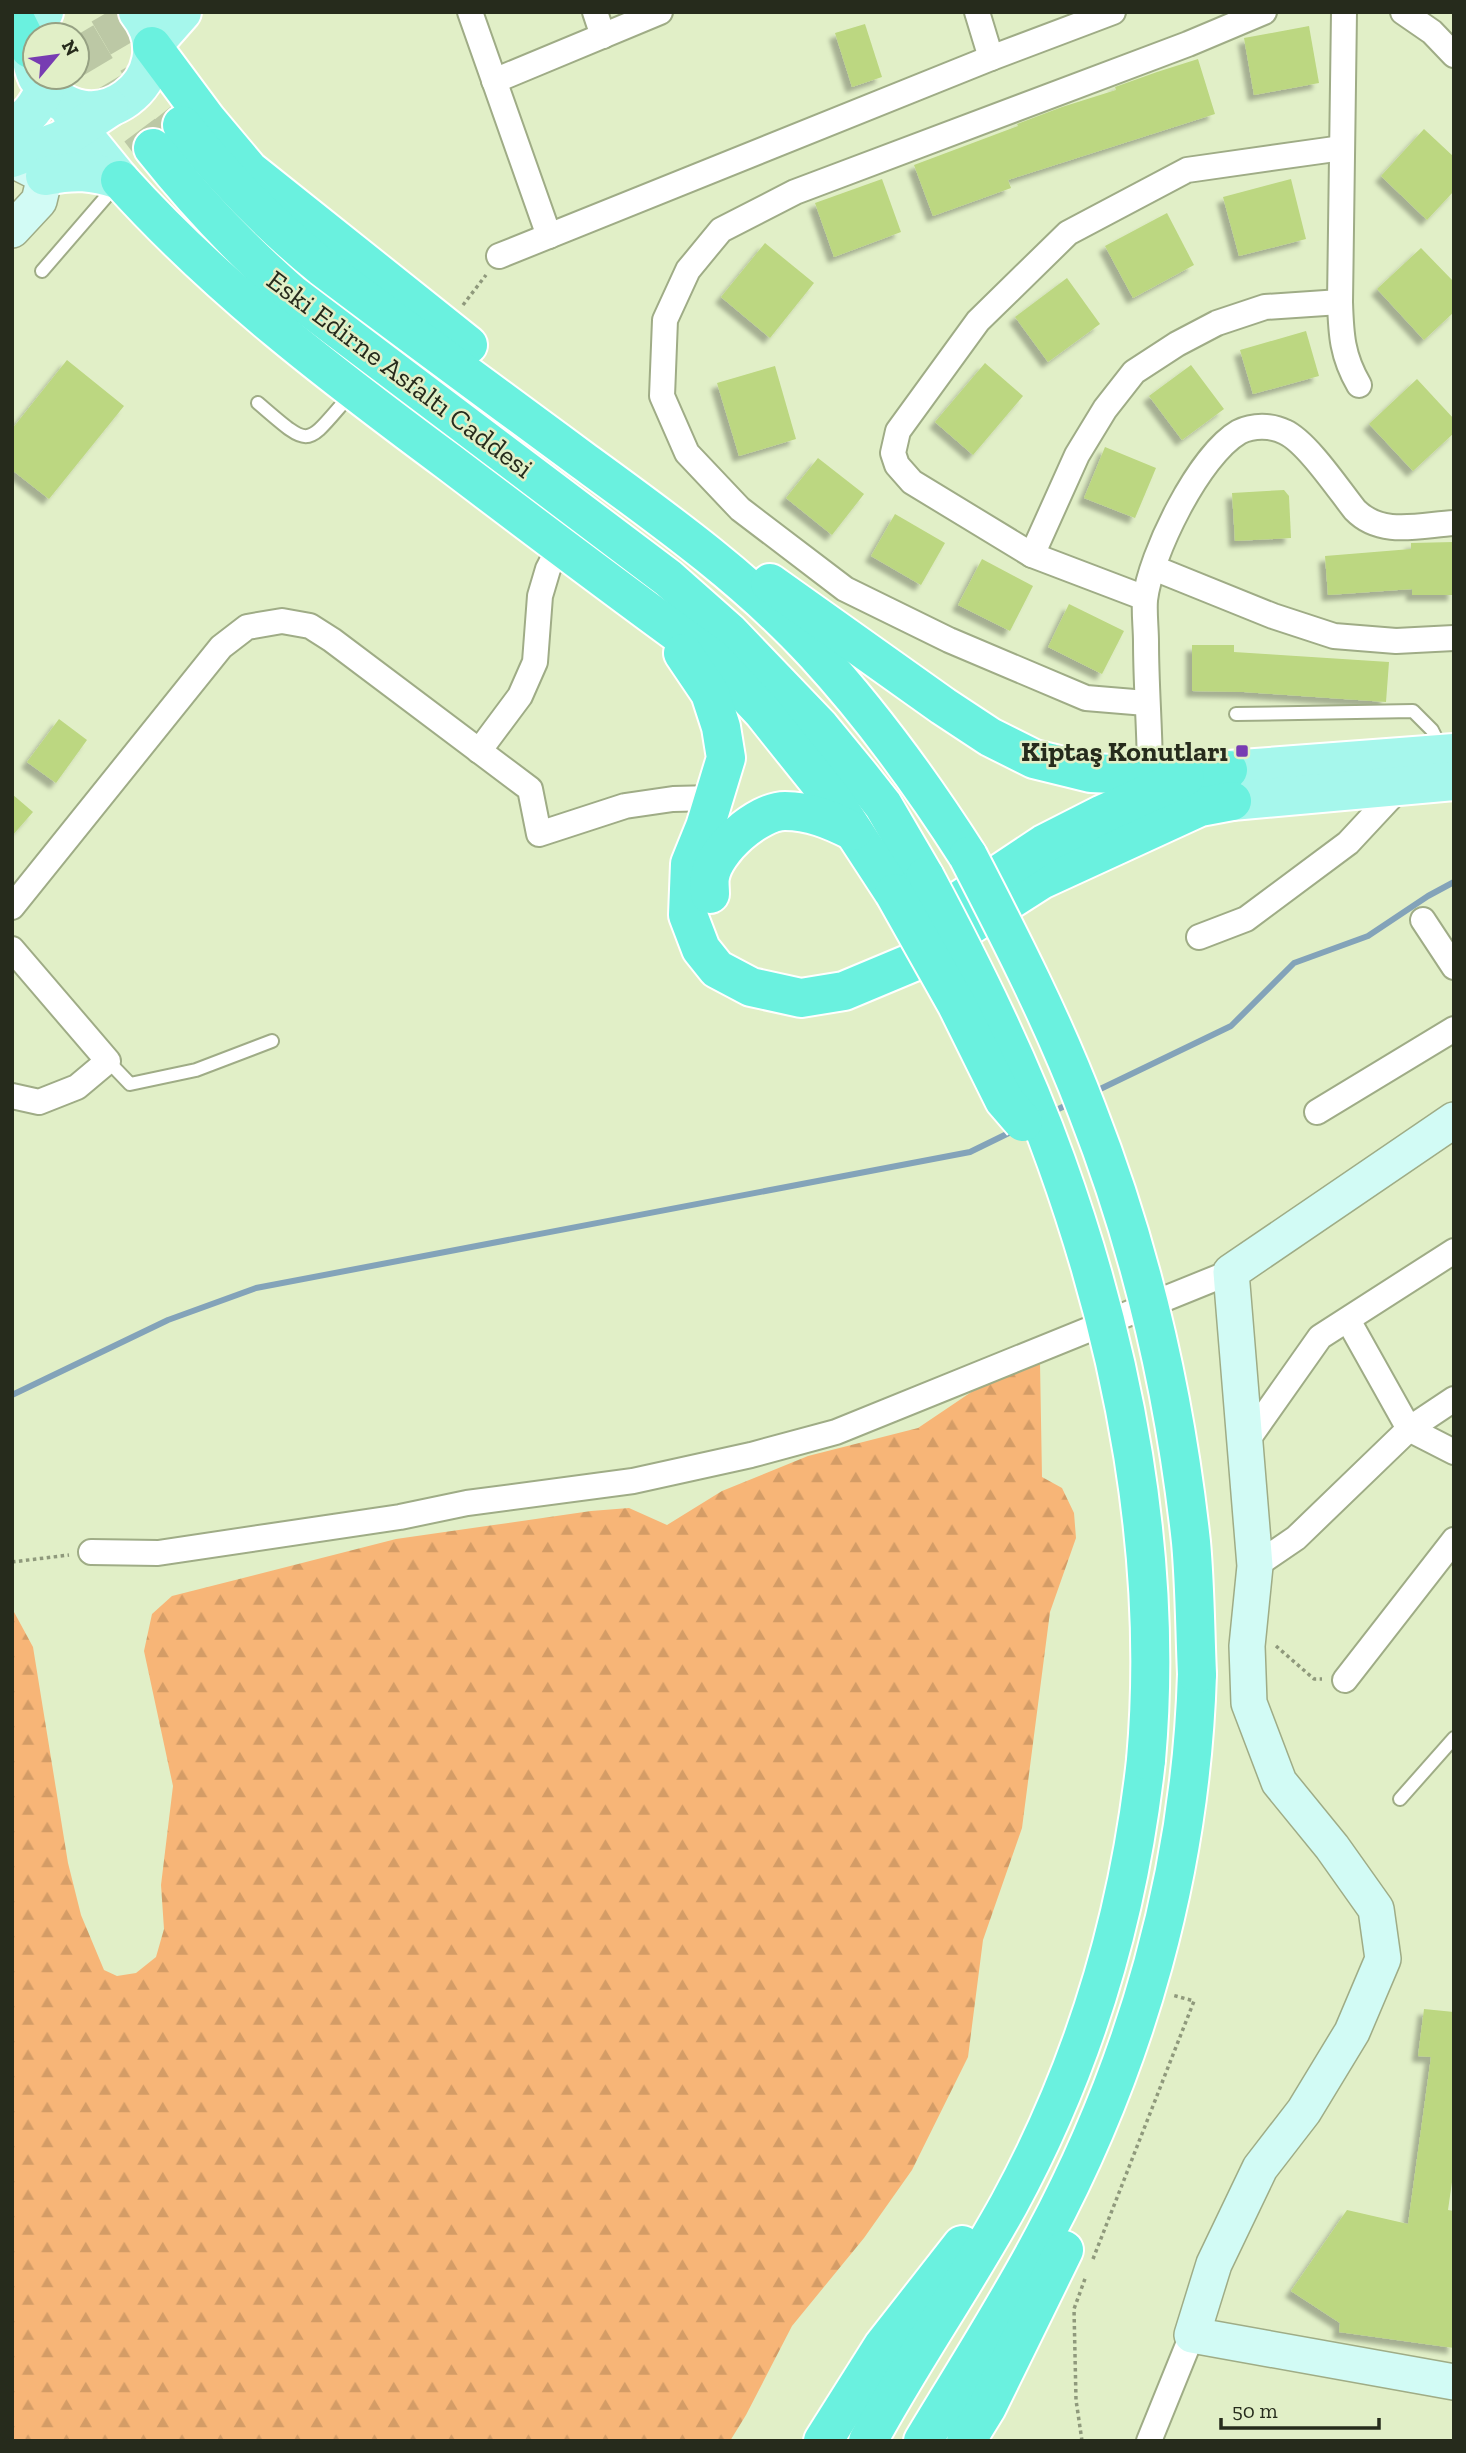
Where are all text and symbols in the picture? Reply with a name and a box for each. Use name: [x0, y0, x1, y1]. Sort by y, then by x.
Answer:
north arrow: [21, 21, 91, 91]
text: N: [57, 36, 84, 60]
street label: Eski Edirne Asfaltı Caddesi: [261, 263, 539, 485]
place label: Kiptaş Konutları: [1021, 735, 1228, 768]
marker: Kiptaş Konutları: [1234, 743, 1250, 759]
scale bar: [1221, 2386, 1378, 2430]
text: 50 m: [1232, 2398, 1278, 2423]

